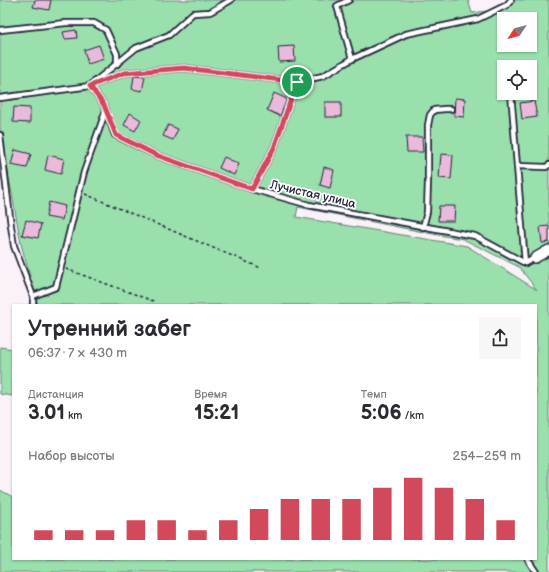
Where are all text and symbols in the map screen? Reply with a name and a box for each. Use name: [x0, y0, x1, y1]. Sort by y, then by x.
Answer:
north arrow: [497, 12, 537, 52]
map controls: [497, 12, 537, 100]
button: locate: [497, 60, 537, 100]
pin: [280, 65, 314, 99]
icon: arrive: [286, 71, 308, 93]
street label: Лучистая улица: [268, 177, 357, 212]
text: Утренний забег: [28, 316, 191, 343]
button: share: [479, 317, 521, 359]
text: 06:37 · 7 × 430 m: [28, 345, 127, 361]
text: Дистанция: [28, 388, 84, 401]
text: Время: [194, 388, 227, 401]
text: Темп: [361, 388, 387, 401]
text: 3.01: [28, 401, 65, 425]
text: 15:21: [194, 401, 239, 425]
text: 5:06: [361, 401, 402, 425]
text: km: [65, 409, 82, 422]
text: /km: [402, 409, 424, 422]
text: Набор высоты: [28, 448, 115, 464]
text: 254–259 m: [452, 448, 521, 464]

